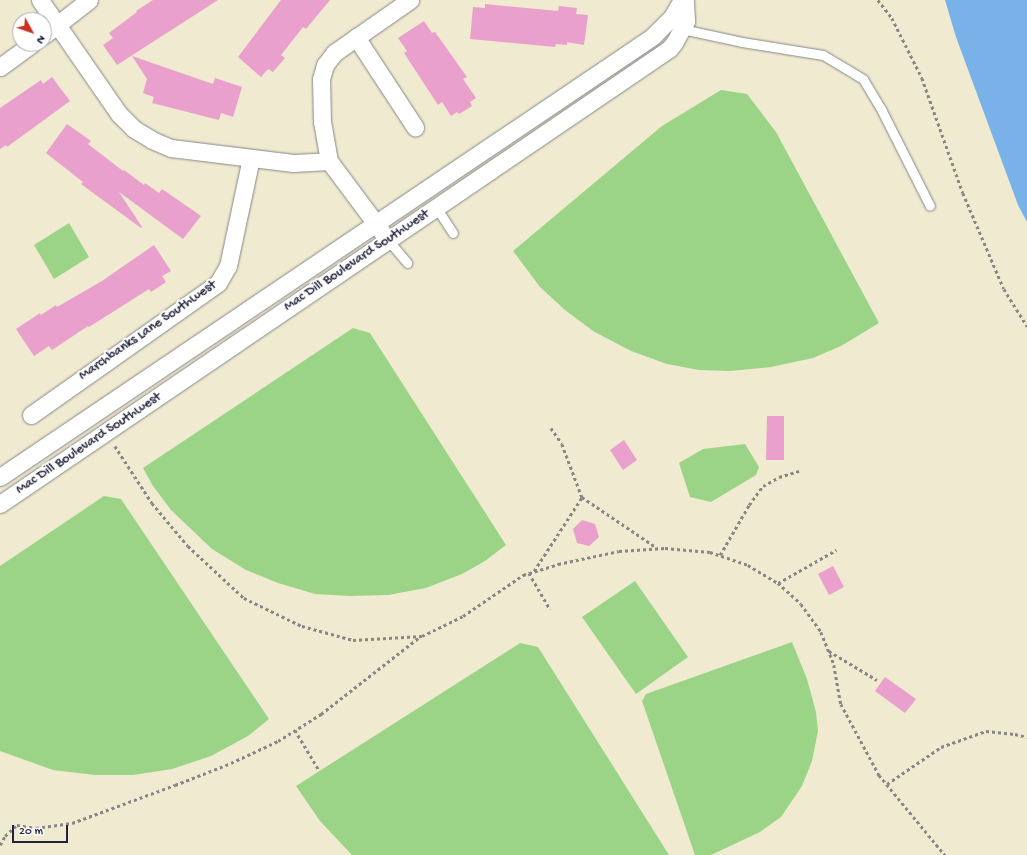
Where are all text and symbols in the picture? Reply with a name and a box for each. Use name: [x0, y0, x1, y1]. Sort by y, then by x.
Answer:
north arrow: [12, 12, 52, 52]
text: N: [34, 32, 47, 46]
street label: Mac Dill Boulevard Southwest: [281, 206, 433, 316]
street label: Marchbanks Lane Southwest: [76, 277, 220, 385]
street label: Mac Dill Boulevard Southwest: [13, 389, 165, 499]
scale bar: [14, 817, 70, 843]
text: 20 m: [19, 825, 43, 839]

